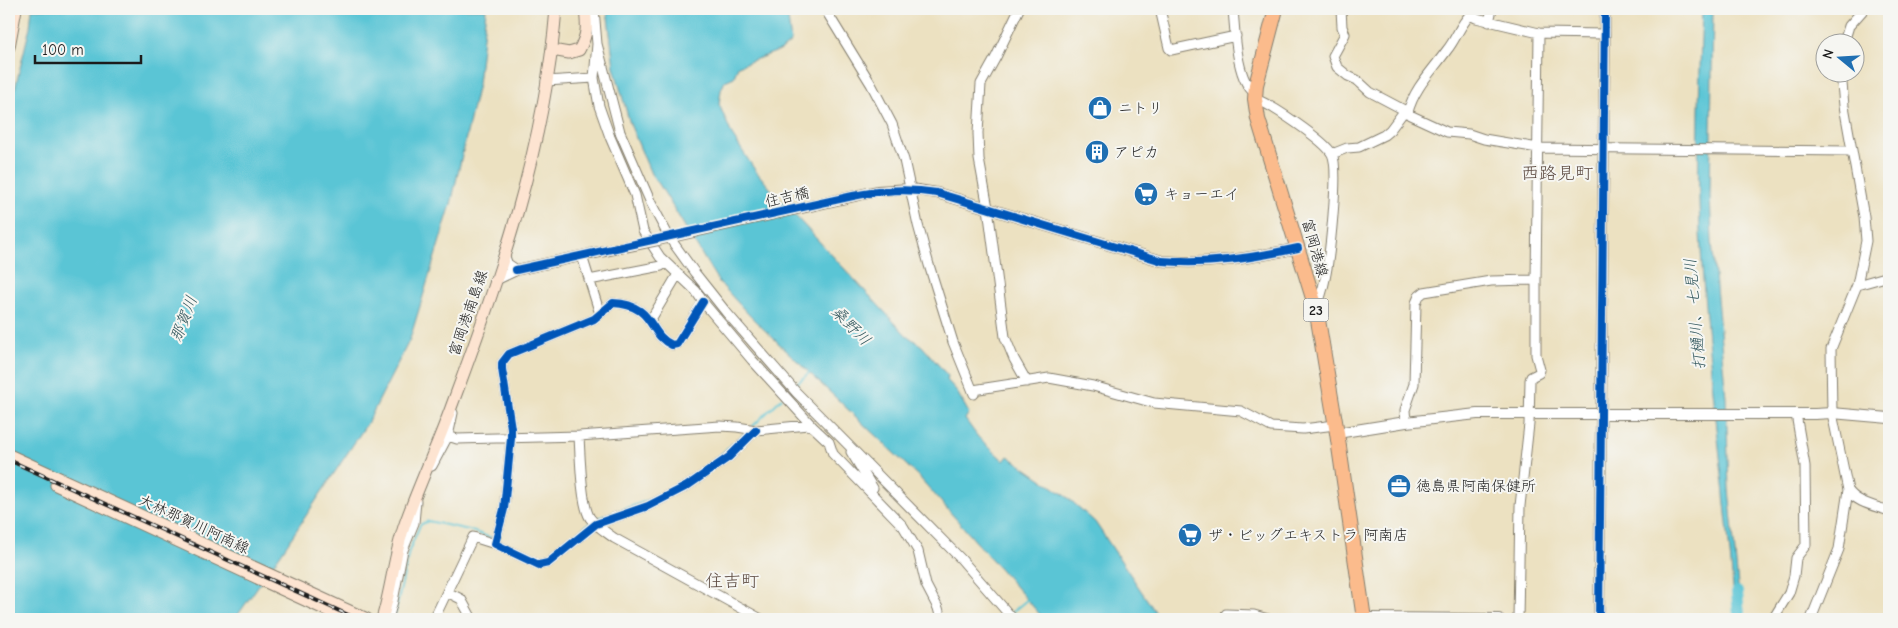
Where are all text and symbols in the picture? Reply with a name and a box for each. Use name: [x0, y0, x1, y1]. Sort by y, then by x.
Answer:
scale bar: [35, 32, 141, 64]
north arrow: [1816, 32, 1866, 82]
text: 100 m: [42, 41, 84, 59]
text: N: [1819, 47, 1838, 61]
shop icon: ニトリ: [1087, 95, 1113, 121]
place label: ニトリ: [1118, 99, 1163, 117]
building icon: アピカ: [1084, 139, 1110, 165]
place label: アピカ: [1114, 143, 1159, 161]
district label: 西路見町: [1521, 163, 1593, 184]
supermarket icon: キョーエイ: [1133, 181, 1159, 207]
street label: 住吉橋: [763, 183, 811, 211]
place label: キョーエイ: [1164, 185, 1239, 203]
street label: 富岡港線: [1298, 217, 1332, 279]
water label: 打樋川、七見川: [1681, 257, 1709, 371]
street label: 富岡港南島線: [445, 268, 491, 358]
water label: 那賀川: [167, 293, 201, 345]
road number: 23: [1304, 298, 1328, 322]
water label: 桑野川: [828, 303, 874, 349]
office icon: 徳島県阿南保健所: [1386, 473, 1412, 499]
place label: 徳島県阿南保健所: [1416, 477, 1536, 495]
street label: 大林那賀川阿南線: [136, 490, 252, 558]
supermarket icon: ザ・ビッグエキストラ 阿南店: [1177, 522, 1203, 548]
place label: ザ・ビッグエキストラ 阿南店: [1208, 526, 1408, 544]
district label: 住吉町: [705, 571, 759, 592]

